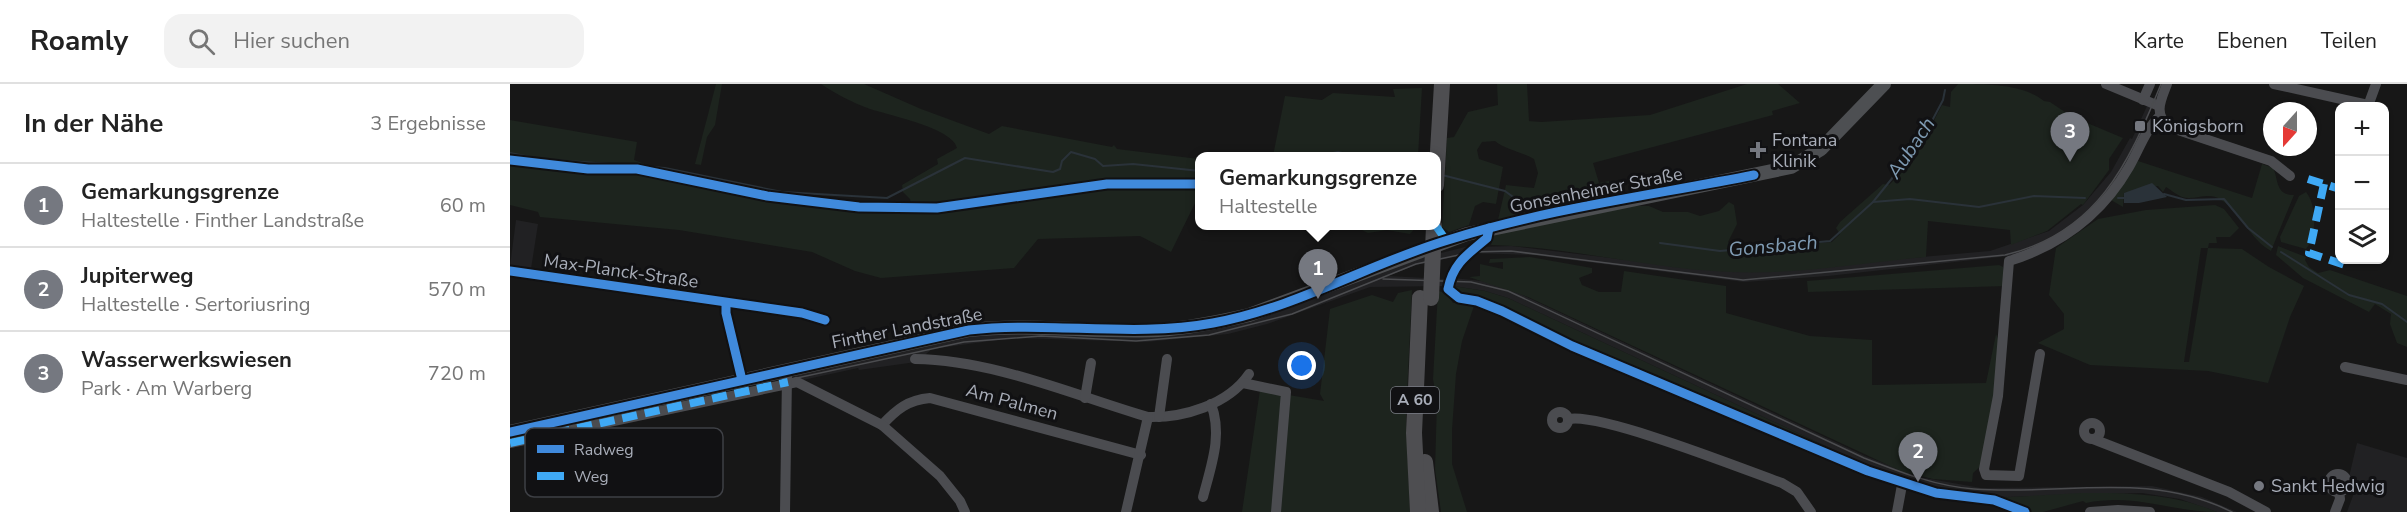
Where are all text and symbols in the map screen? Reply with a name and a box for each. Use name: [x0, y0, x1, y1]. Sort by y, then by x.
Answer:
search box: [164, 14, 584, 68]
text: Roamly: [30, 22, 128, 60]
icon: search: [185, 25, 218, 58]
text: Hier suchen: [233, 26, 350, 56]
text: Karte: [2133, 27, 2184, 55]
text: Ebenen: [2217, 27, 2288, 55]
text: Teilen: [2321, 27, 2377, 55]
north arrow: [2263, 102, 2317, 156]
map controls: [2335, 102, 2389, 264]
button: +: [2335, 102, 2389, 156]
text: In der Nähe: [24, 106, 163, 141]
text: 3 Ergebnisse: [370, 110, 486, 137]
water label: Aubach: [1880, 112, 1941, 185]
pin: 3: [2050, 112, 2090, 162]
place label: Königsborn: [2152, 114, 2244, 138]
marker: Königsborn: [2133, 119, 2147, 133]
place label: Fontana Klinik: [1772, 128, 1837, 173]
marker: Fontana Klinik: [1749, 141, 1767, 159]
popup: [1195, 152, 1441, 230]
button: −: [2335, 156, 2389, 210]
street label: Gonsenheimer Straße: [1507, 161, 1685, 219]
text: Gemarkungsgrenze: [1219, 163, 1417, 193]
text: Gemarkungsgrenze: [81, 177, 279, 207]
text: 1: [38, 192, 50, 219]
text: 60 m: [440, 192, 486, 219]
text: Haltestelle: [1219, 193, 1317, 220]
text: Haltestelle · Finther Landstraße: [81, 207, 364, 234]
button: layers: [2335, 210, 2389, 264]
water label: Gonsbach: [1727, 229, 1819, 263]
street label: Max-Planck-Straße: [542, 248, 700, 294]
pin: 1: [1298, 250, 1338, 299]
text: Jupiterweg: [81, 261, 194, 291]
text: 2: [38, 276, 50, 303]
text: 570 m: [428, 276, 486, 303]
text: Haltestelle · Sertoriusring: [81, 291, 311, 318]
street label: Finther Landstraße: [830, 302, 984, 354]
text: Wasserwerkswiesen: [81, 345, 292, 375]
your location: [1287, 351, 1316, 380]
text: 3: [38, 360, 50, 387]
text: 720 m: [428, 360, 486, 387]
text: Park · Am Warberg: [81, 375, 252, 402]
street label: Am Palmen: [963, 378, 1061, 426]
road number: A 60: [1391, 387, 1439, 413]
legend: [525, 428, 723, 497]
pin: 2: [1898, 432, 1938, 482]
text: Radweg: [574, 439, 634, 461]
text: Weg: [574, 466, 609, 488]
place label: Sankt Hedwig: [2271, 474, 2385, 498]
marker: Sankt Hedwig: [2252, 479, 2266, 493]

